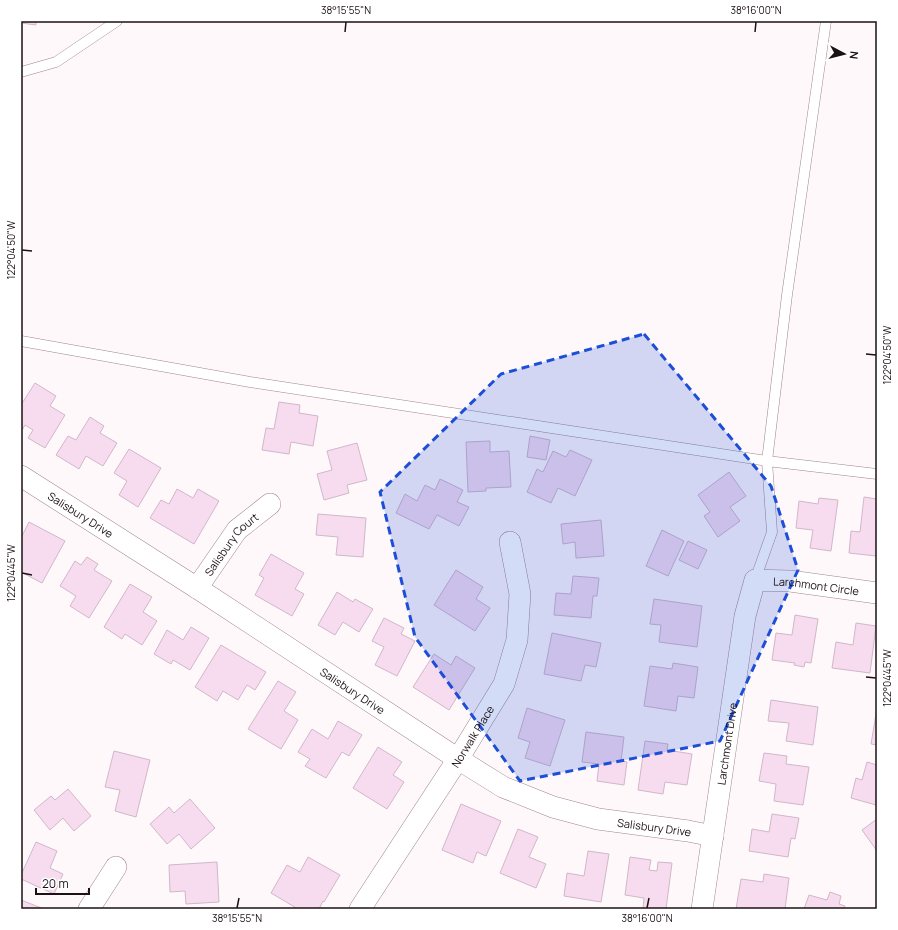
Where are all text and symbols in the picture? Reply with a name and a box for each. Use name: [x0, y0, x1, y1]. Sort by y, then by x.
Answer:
text: 38°15'55"N: [321, 3, 371, 17]
text: 38°16'00"N: [730, 3, 782, 17]
north arrow: [824, 34, 864, 74]
text: N: [846, 50, 862, 60]
text: 122°04'50"W: [4, 220, 18, 279]
text: 122°04'50"W: [880, 325, 894, 384]
street label: Salisbury Drive: [45, 488, 117, 541]
street label: Salisbury Court: [200, 509, 261, 578]
text: 122°04'45"W: [4, 544, 18, 602]
street label: Larchmont Circle: [773, 573, 861, 598]
text: 122°04'45"W: [880, 649, 894, 707]
street label: Salisbury Drive: [318, 663, 389, 717]
street label: Larchmont Drive: [713, 701, 740, 786]
street label: Norwalk Place: [447, 702, 497, 770]
street label: Salisbury Drive: [616, 814, 693, 839]
scale bar: [36, 870, 89, 896]
text: 20 m: [42, 875, 69, 892]
text: 38°15'55"N: [212, 911, 262, 925]
text: 38°16'00"N: [621, 911, 673, 925]

